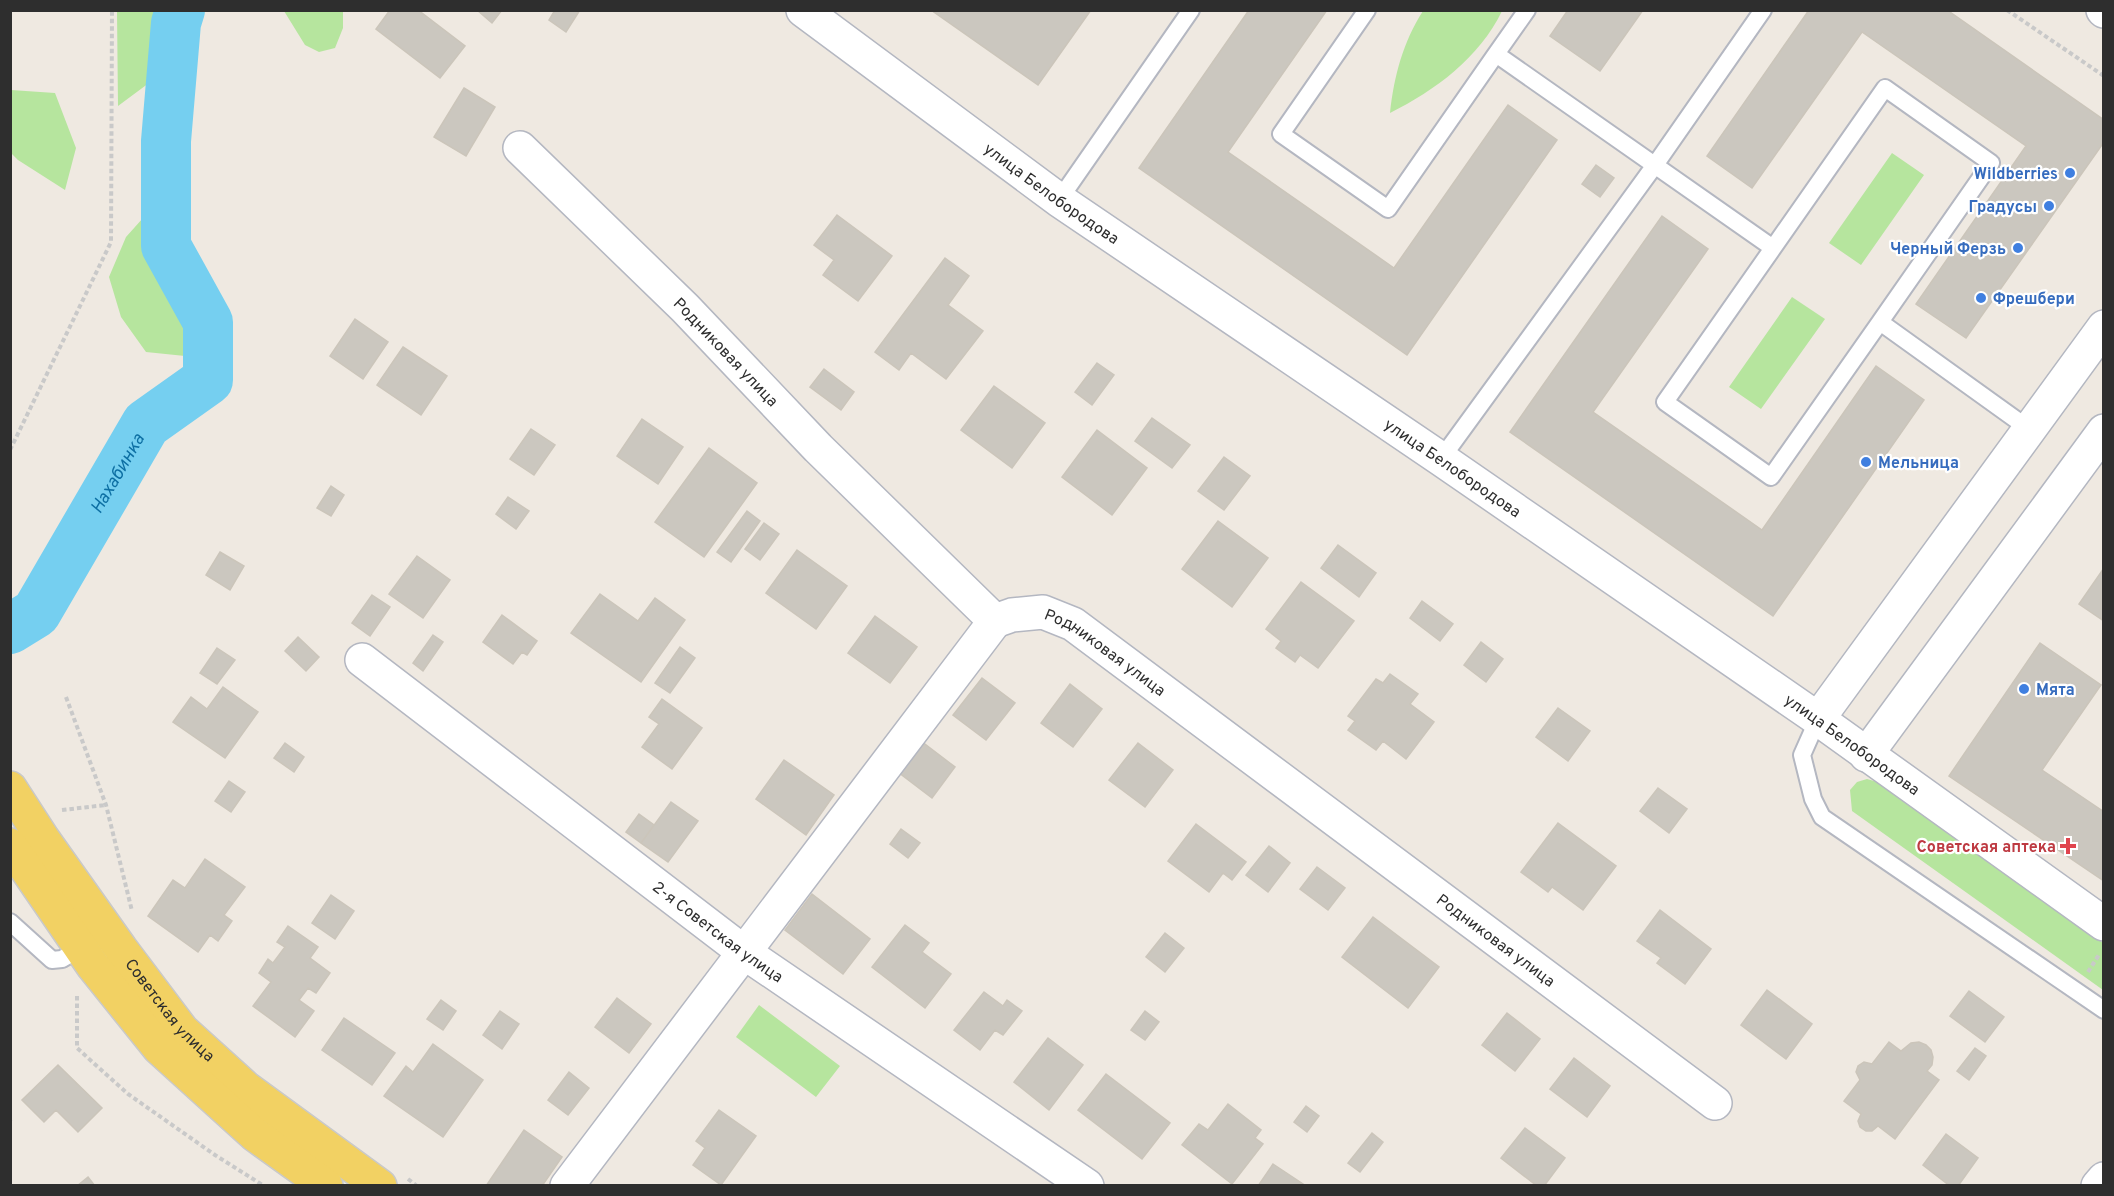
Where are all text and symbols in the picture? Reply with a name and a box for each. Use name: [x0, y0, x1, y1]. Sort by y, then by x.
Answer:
street label: улица Белобородова: [979, 140, 1122, 250]
place label: Wildberries: [1974, 165, 2058, 185]
marker: Wildberries: [2063, 166, 2077, 180]
place label: Градусы: [1969, 198, 2037, 218]
marker: Градусы: [2042, 199, 2056, 213]
place label: Черный Ферзь: [1890, 240, 2006, 260]
marker: Черный Ферзь: [2011, 241, 2025, 255]
place label: Фрешбери: [1993, 290, 2075, 310]
marker: Фрешбери: [1974, 291, 1988, 305]
street label: Родниковая улица: [668, 294, 782, 412]
street label: улица Белобородова: [1380, 415, 1524, 523]
water label: Нахабинка: [86, 429, 151, 518]
place label: Мельница: [1878, 454, 1959, 474]
marker: Мельница: [1859, 455, 1873, 469]
street label: Родниковая улица: [1041, 606, 1169, 702]
place label: Мята: [2036, 681, 2075, 701]
marker: Мята: [2017, 682, 2031, 696]
street label: улица Белобородова: [1780, 691, 1923, 801]
place label: Советская аптека: [1917, 838, 2056, 858]
marker: Советская аптека: [2061, 839, 2075, 853]
street label: 2-я Советская улица: [648, 878, 786, 988]
street label: Родниковая улица: [1432, 891, 1558, 992]
street label: Советская улица: [120, 955, 218, 1067]

